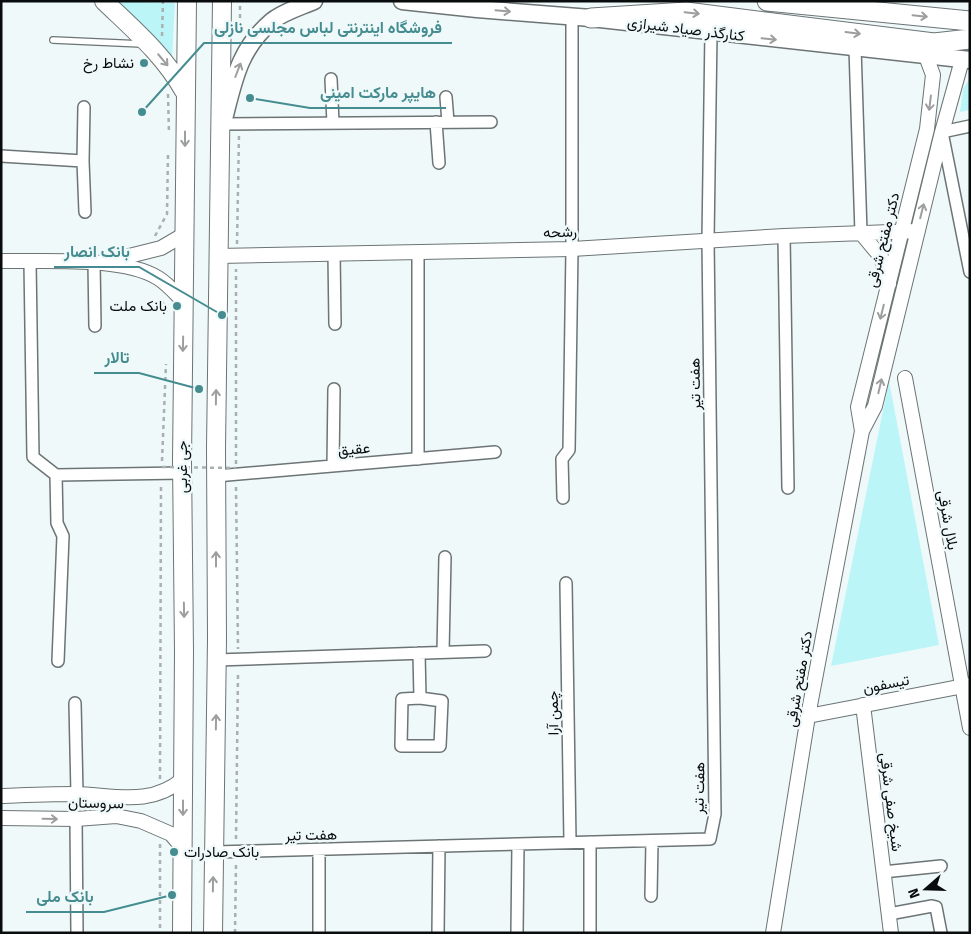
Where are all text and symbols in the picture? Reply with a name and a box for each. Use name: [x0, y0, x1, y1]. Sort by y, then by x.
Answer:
one-way arrow: [495, 7, 511, 16]
one-way arrow: [684, 9, 700, 18]
one-way arrow: [912, 11, 928, 21]
callout: فروشگاه اینترنتی لباس مجلسی نازلی: [204, 12, 452, 43]
street label: کنارگذر صیاد شیرازی: [626, 13, 746, 46]
text: فروشگاه اینترنتی لباس مجلسی نازلی: [214, 18, 442, 38]
one-way arrow: [845, 29, 861, 39]
one-way arrow: [761, 34, 777, 44]
one-way arrow: [158, 53, 169, 66]
place label: نشاط رخ: [83, 54, 134, 74]
marker: نشاط رخ: [138, 57, 150, 69]
one-way arrow: [234, 63, 243, 78]
callout: هایپر مارکت امینی: [310, 77, 446, 108]
text: هایپر مارکت امینی: [320, 83, 436, 104]
one-way arrow: [925, 95, 935, 111]
one-way arrow: [180, 131, 190, 147]
street label: دکتر مفتح شرقی: [863, 191, 905, 290]
one-way arrow: [918, 204, 927, 220]
street label: رشحه: [543, 222, 577, 242]
callout: بانک انصار: [54, 236, 139, 267]
text: بانک انصار: [63, 242, 130, 262]
place label: بانک ملت: [110, 297, 167, 315]
marker: بانک ملت: [171, 300, 183, 312]
one-way arrow: [877, 304, 886, 320]
one-way arrow: [179, 336, 188, 352]
callout: تالار: [94, 342, 139, 373]
text: تالار: [103, 348, 130, 368]
street label: هفت تیر: [686, 358, 704, 411]
one-way arrow: [876, 379, 885, 395]
one-way arrow: [211, 389, 221, 405]
street label: عقیق: [337, 439, 371, 460]
street label: جی غربی: [173, 441, 192, 493]
street label: بلال شرقی: [933, 489, 962, 551]
one-way arrow: [211, 551, 221, 568]
one-way arrow: [179, 602, 188, 618]
street label: دکتر مفتح شرقی: [782, 630, 818, 729]
street label: تیسفون: [861, 671, 911, 697]
street label: چمن آرا: [544, 691, 563, 735]
one-way arrow: [211, 714, 220, 730]
street label: شیخ صفی شرقی: [874, 752, 906, 853]
street label: هفت تیر: [690, 762, 708, 815]
street label: سروستان: [68, 794, 124, 812]
one-way arrow: [178, 800, 187, 816]
one-way arrow: [42, 814, 58, 824]
street label: هفت تیر: [284, 826, 337, 844]
place label: بانک صادرات: [184, 843, 259, 861]
marker: بانک صادرات: [168, 846, 180, 858]
north arrow: [901, 864, 951, 914]
one-way arrow: [208, 876, 218, 892]
callout: بانک ملی: [26, 881, 104, 912]
text: N: [905, 886, 924, 901]
text: بانک ملی: [36, 887, 94, 906]

